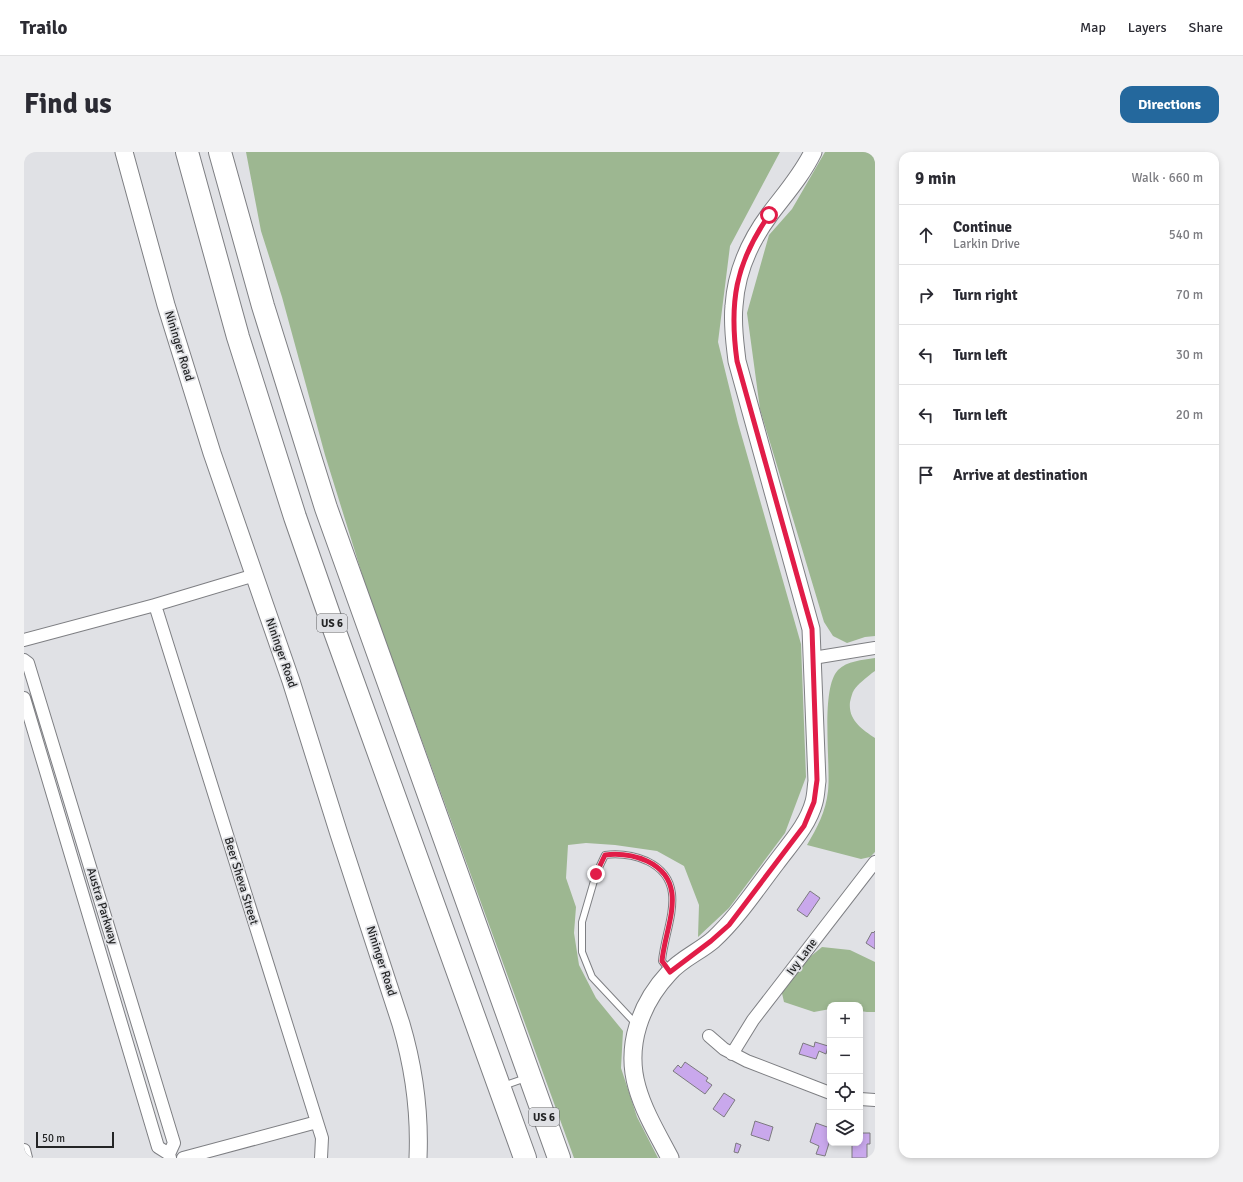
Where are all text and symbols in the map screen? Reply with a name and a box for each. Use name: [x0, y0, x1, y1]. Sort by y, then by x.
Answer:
text: Trailo: [20, 16, 67, 40]
text: Map: [1080, 19, 1106, 36]
text: Layers: [1128, 19, 1167, 36]
text: Share: [1189, 19, 1223, 36]
button: Directions: [1120, 86, 1219, 123]
text: Find us: [24, 87, 112, 121]
text: 9 min: [915, 168, 956, 189]
text: Walk · 660 m: [1132, 170, 1203, 186]
route start: [760, 206, 778, 224]
text: Continue: [953, 218, 1012, 236]
icon: ahead: [915, 224, 937, 246]
text: 540 m: [1169, 227, 1203, 243]
text: Larkin Drive: [953, 236, 1020, 252]
icon: right: [915, 284, 937, 306]
text: Turn right: [953, 286, 1018, 304]
text: 70 m: [1176, 287, 1203, 303]
street label: Nininger Road: [161, 309, 197, 383]
icon: left: [915, 344, 937, 366]
text: Turn left: [953, 346, 1007, 364]
text: 30 m: [1176, 347, 1203, 363]
icon: left: [915, 404, 937, 426]
text: Turn left: [953, 406, 1007, 424]
text: 20 m: [1176, 407, 1203, 423]
icon: arrive: [915, 464, 937, 486]
text: Arrive at destination: [953, 466, 1088, 484]
road number: US 6: [317, 614, 347, 632]
street label: Nininger Road: [262, 616, 300, 690]
street label: Beer Sheva Street: [221, 835, 261, 927]
route end: [587, 865, 605, 883]
street label: Austra Parkway: [83, 866, 121, 947]
street label: Nininger Road: [363, 924, 399, 998]
street label: Ivy Lane: [783, 936, 821, 978]
map controls: [827, 1002, 863, 1146]
button: +: [827, 1002, 863, 1038]
button: −: [827, 1038, 863, 1074]
button: locate: [827, 1074, 863, 1110]
road number: US 6: [529, 1108, 559, 1126]
button: layers: [827, 1110, 863, 1146]
scale bar: [36, 1130, 114, 1149]
text: 50 m: [42, 1132, 65, 1145]

